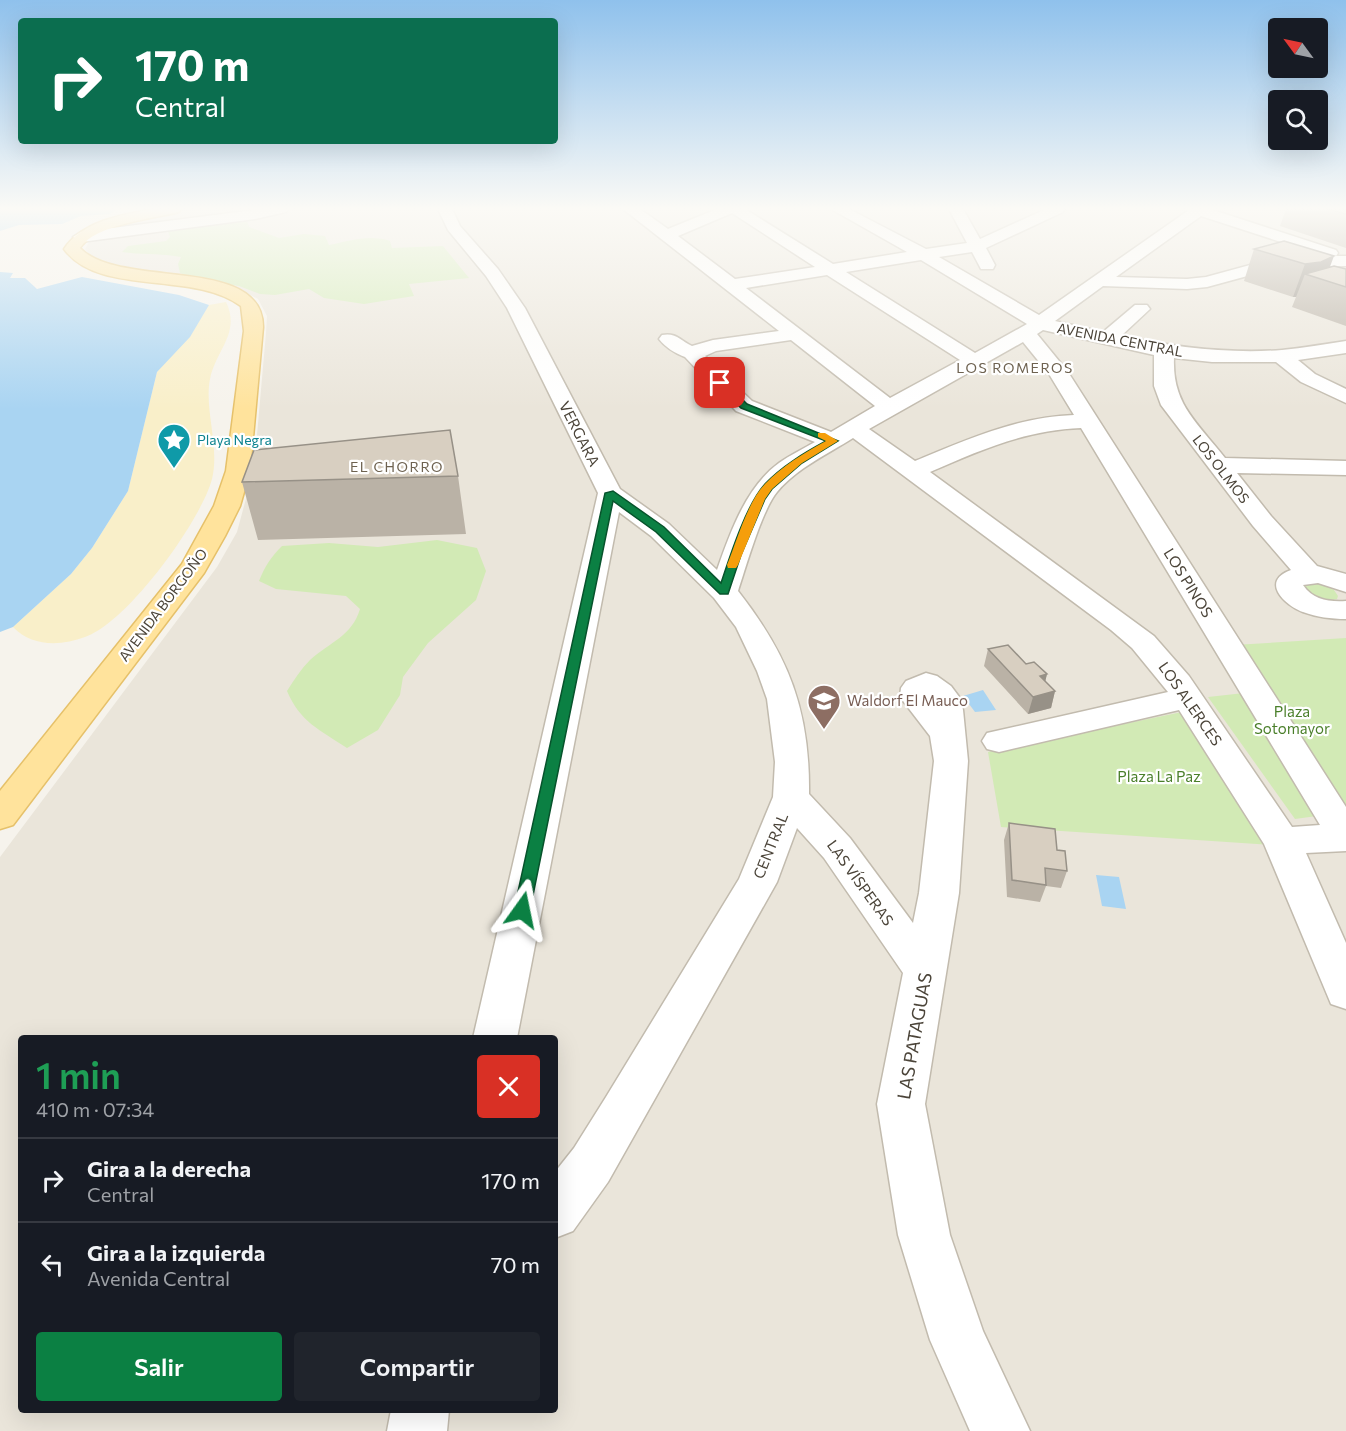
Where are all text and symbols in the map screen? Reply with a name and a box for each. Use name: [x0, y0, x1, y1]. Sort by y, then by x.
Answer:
north arrow: [1268, 18, 1328, 78]
map controls: [1268, 18, 1328, 150]
text: 170 m: [135, 38, 249, 90]
icon: right: [36, 42, 114, 120]
text: Central: [135, 90, 226, 123]
button: search: [1268, 90, 1328, 150]
street label: AVENIDA CENTRAL: [1056, 319, 1184, 360]
pin: [694, 357, 745, 408]
district label: LOS ROMEROS: [956, 359, 1074, 376]
icon: arrive: [703, 366, 736, 399]
street label: VERGARA: [556, 398, 604, 469]
place icon: Playa Negra: [156, 422, 192, 469]
place label: Playa Negra: [197, 431, 272, 448]
street label: LOS OLMOS: [1189, 431, 1253, 506]
district label: EL CHORRO: [350, 458, 444, 475]
street label: AVENIDA BORGOÑO: [115, 545, 210, 664]
street label: LOS PINOS: [1160, 545, 1217, 621]
street label: LOS ALERCES: [1155, 658, 1226, 749]
school or university icon: Waldorf El Mauco: [806, 683, 842, 730]
place label: Waldorf El Mauco: [847, 691, 968, 709]
park label: Plaza Sotomayor: [1254, 702, 1330, 737]
park label: Plaza La Paz: [1117, 767, 1201, 785]
street label: CENTRAL: [749, 810, 792, 881]
street label: LAS VÍSPERAS: [824, 836, 899, 929]
position arrow: [490, 878, 554, 942]
street label: LAS PATAGUAS: [892, 971, 936, 1101]
text: 1 min: [36, 1052, 121, 1096]
button: close: [477, 1055, 540, 1118]
text: 410 m · 07:34: [36, 1097, 154, 1121]
text: Gira a la derecha: [87, 1155, 251, 1182]
icon: right: [36, 1164, 69, 1197]
text: 170 m: [481, 1167, 540, 1194]
text: Central: [87, 1182, 154, 1206]
text: Gira a la izquierda: [87, 1239, 265, 1266]
icon: left: [36, 1248, 69, 1281]
text: 70 m: [491, 1251, 540, 1278]
text: Avenida Central: [87, 1266, 230, 1290]
button: Salir: [36, 1332, 282, 1401]
button: Compartir: [294, 1332, 540, 1401]

